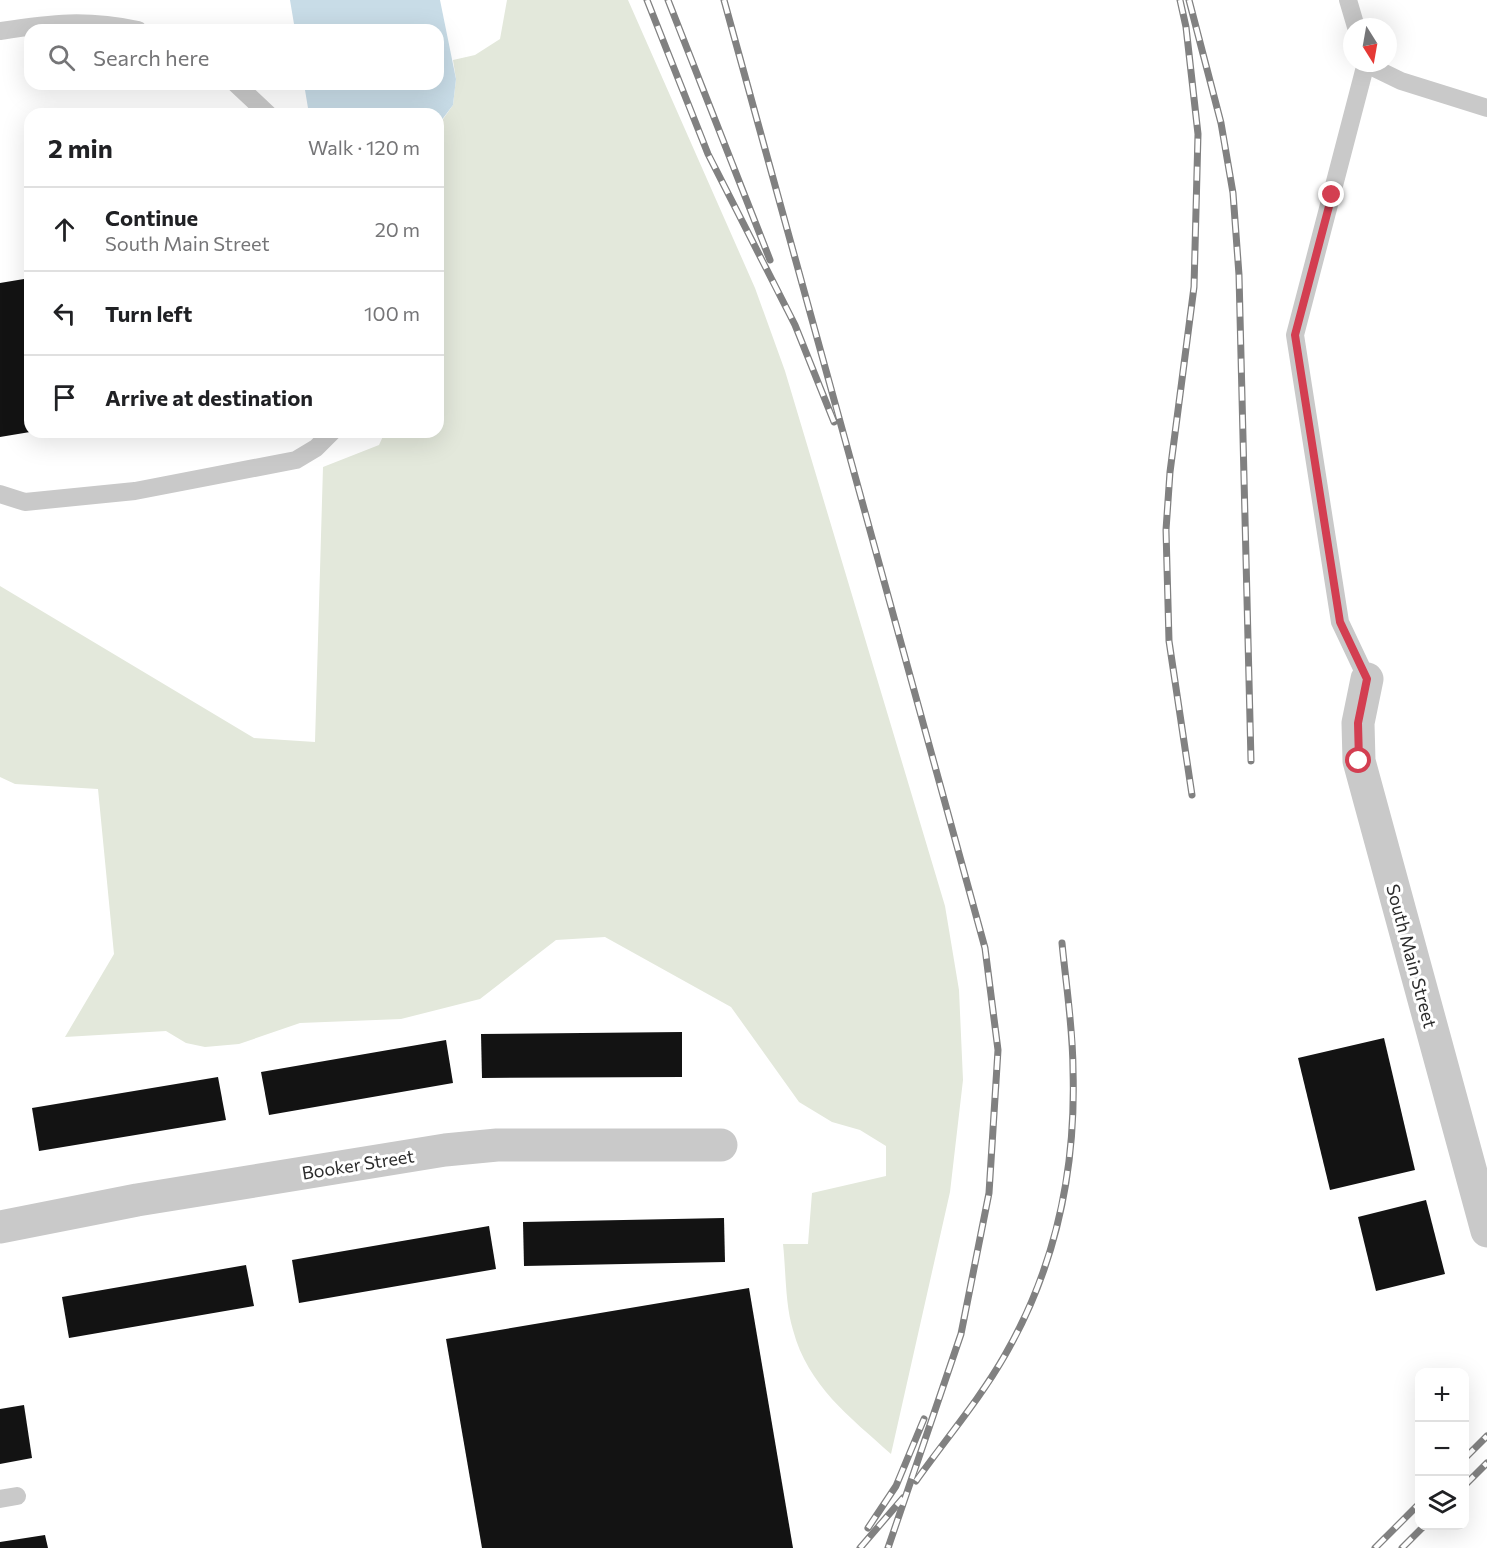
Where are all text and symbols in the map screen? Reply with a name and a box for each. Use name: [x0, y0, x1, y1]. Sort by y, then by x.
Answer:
north arrow: [1343, 18, 1397, 72]
search box: [24, 24, 444, 90]
icon: search: [45, 41, 78, 74]
text: Search here: [93, 44, 209, 71]
text: 2 min: [48, 132, 113, 163]
text: Walk · 120 m: [308, 135, 420, 159]
route end: [1318, 181, 1344, 207]
text: Continue: [105, 204, 198, 231]
icon: ahead: [48, 213, 81, 246]
text: 20 m: [375, 217, 420, 241]
text: South Main Street: [105, 231, 270, 255]
icon: left: [48, 297, 81, 330]
text: Turn left: [105, 300, 192, 327]
text: 100 m: [364, 301, 420, 325]
icon: arrive: [48, 381, 81, 414]
text: Arrive at destination: [105, 384, 313, 411]
route start: [1345, 747, 1371, 773]
street label: South Main Street: [1382, 882, 1442, 1030]
street label: Booker Street: [300, 1144, 416, 1184]
map controls: [1415, 1368, 1469, 1530]
button: +: [1415, 1368, 1469, 1422]
button: −: [1415, 1422, 1469, 1476]
button: layers: [1415, 1476, 1469, 1530]

